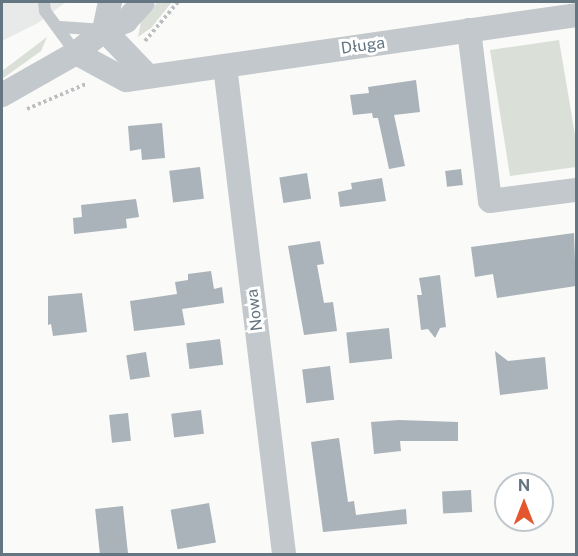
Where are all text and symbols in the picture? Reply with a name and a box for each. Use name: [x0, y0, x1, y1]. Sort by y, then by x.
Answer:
street label: Długa: [340, 33, 386, 59]
street label: Nowa: [243, 288, 267, 332]
north arrow: [494, 472, 554, 532]
text: N: [518, 476, 530, 495]

